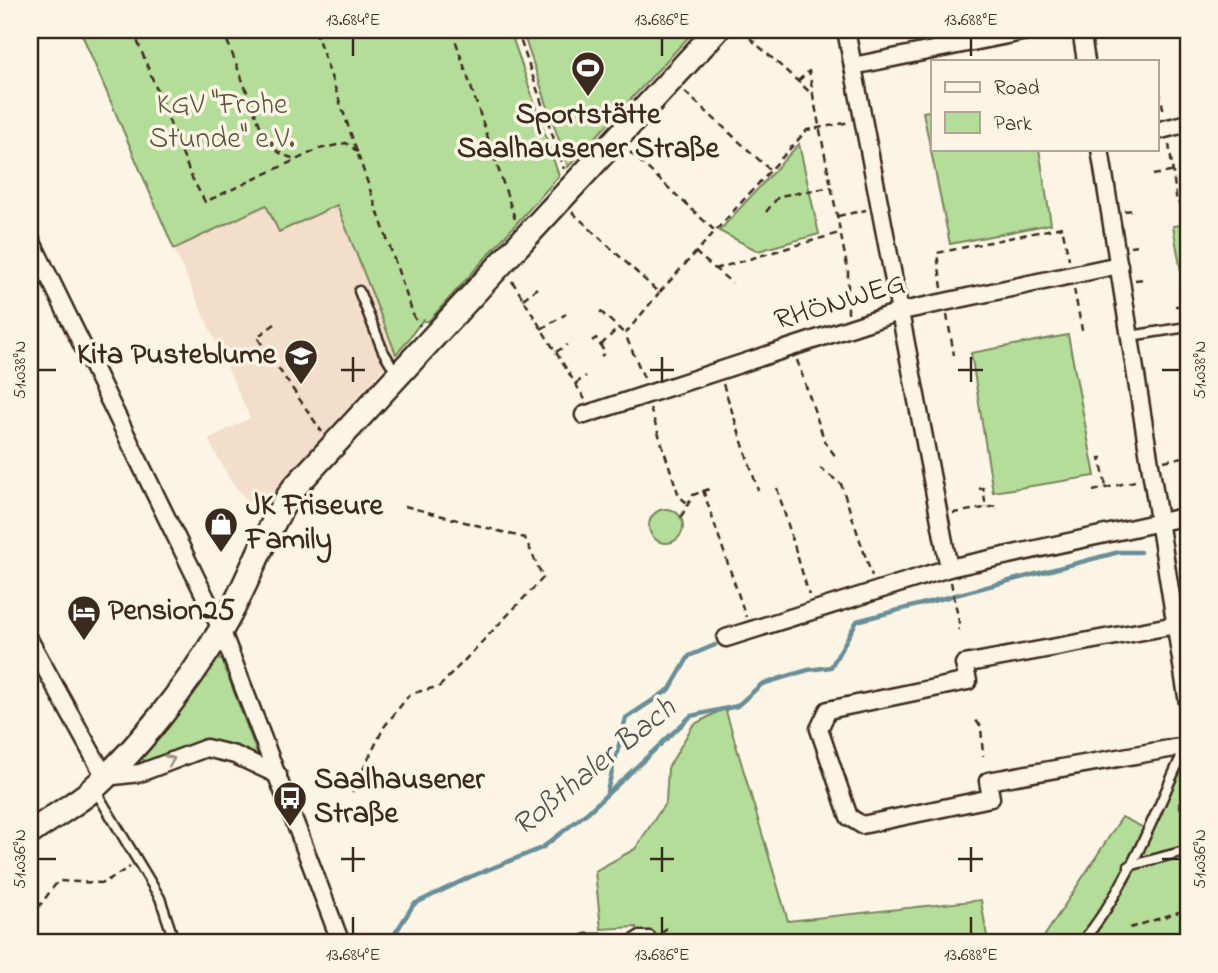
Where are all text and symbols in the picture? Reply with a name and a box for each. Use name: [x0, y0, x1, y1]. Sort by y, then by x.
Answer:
text: 13.684°E: [326, 8, 380, 34]
text: 13.686°E: [634, 8, 690, 34]
text: 13.688°E: [944, 8, 998, 34]
sports icon: Sportstätte Saalhausener Straße: [569, 49, 607, 98]
legend: [931, 60, 1158, 150]
text: Road: [994, 74, 1040, 104]
park label: KGV "Frohe Stunde" e.V.: [149, 84, 295, 162]
place label: Sportstätte Saalhausener Straße: [457, 94, 721, 172]
text: Park: [994, 110, 1033, 140]
street label: RHÖNWEG: [769, 262, 911, 344]
place label: Kita Pusteblume: [77, 334, 278, 378]
school or university icon: Kita Pusteblume: [282, 337, 320, 386]
text: 51.038°N: [8, 341, 34, 399]
text: 51.038°N: [1188, 341, 1214, 399]
place label: JK Friseure Family: [244, 485, 385, 563]
shop icon: JK Friseure Family: [202, 505, 240, 554]
place label: Pension25: [108, 590, 235, 634]
hotel icon: Pension25: [65, 593, 103, 642]
water label: Roßthaler Bach: [503, 687, 688, 849]
one-way arrow: [164, 755, 176, 769]
place label: Saalhausener Straße: [314, 759, 485, 837]
bus stop icon: Saalhausener Straße: [271, 779, 309, 828]
text: 51.036°N: [8, 829, 34, 889]
text: 51.036°N: [1188, 829, 1214, 889]
text: 13.684°E: [326, 943, 380, 969]
text: 13.686°E: [634, 943, 690, 969]
text: 13.688°E: [944, 943, 998, 969]

